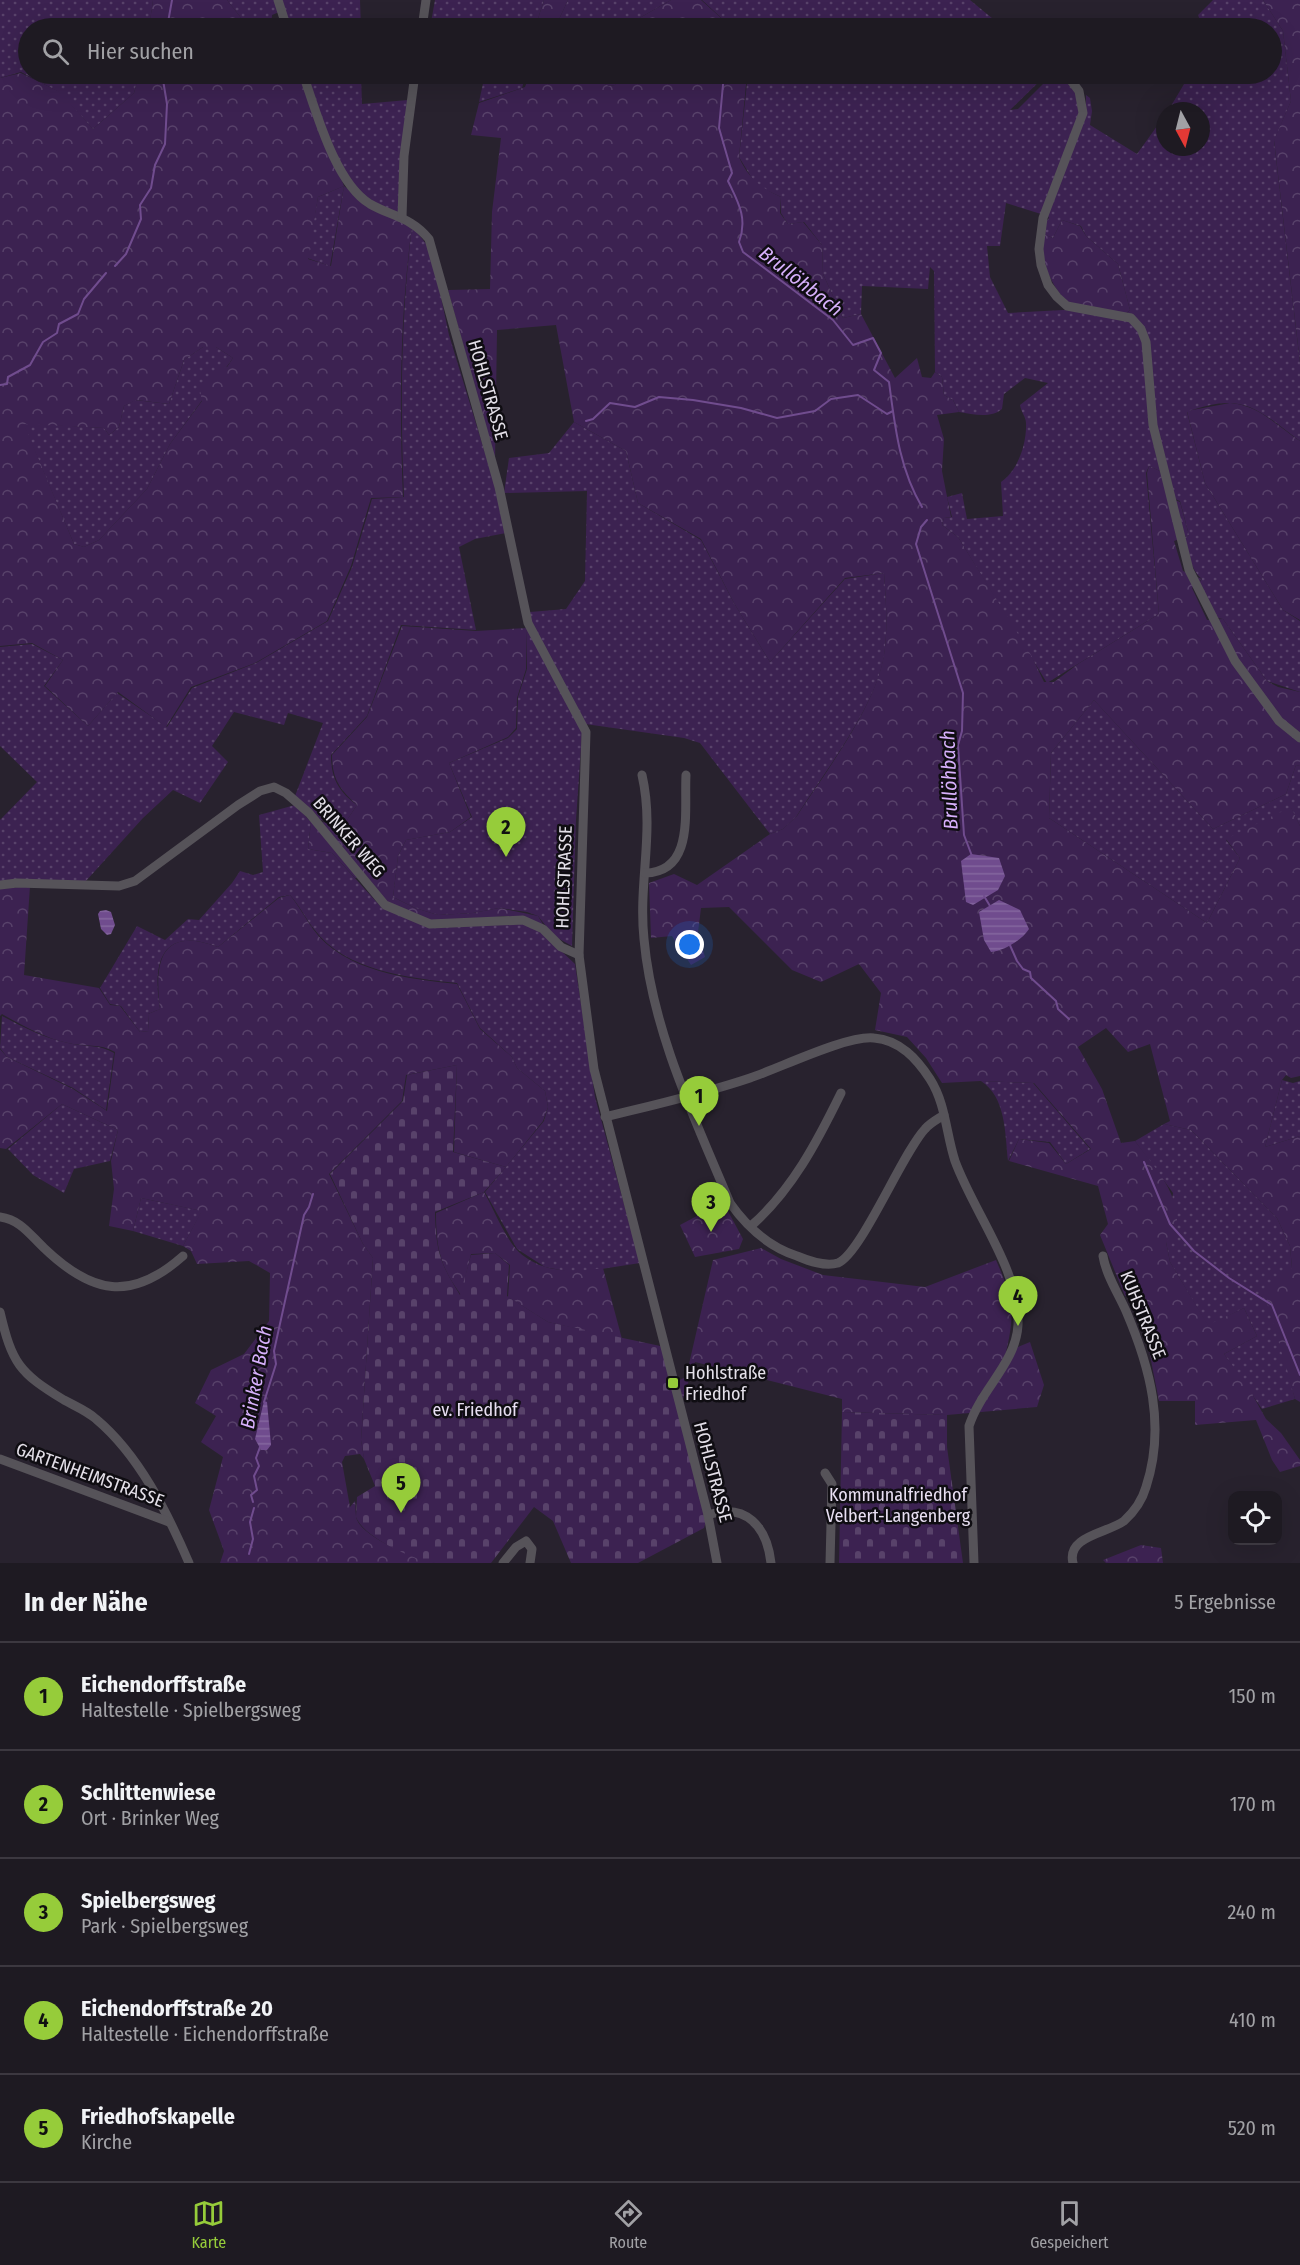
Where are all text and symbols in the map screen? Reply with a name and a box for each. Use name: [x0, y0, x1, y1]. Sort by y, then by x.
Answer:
search box: [18, 18, 1282, 84]
icon: search: [39, 35, 72, 68]
text: Hier suchen: [87, 38, 194, 65]
north arrow: [1156, 102, 1210, 156]
water label: Brullöhbach: [754, 241, 848, 321]
street label: HOHLSTRASSE: [463, 337, 513, 443]
water label: Brullöhbach: [935, 730, 963, 830]
street label: BRINKER WEG: [308, 792, 390, 882]
pin: 2: [486, 808, 526, 857]
street label: HOHLSTRASSE: [551, 825, 577, 929]
your location: [675, 930, 704, 959]
pin: 1: [680, 1076, 718, 1126]
pin: 3: [692, 1182, 730, 1232]
street label: KUHSTRASSE: [1115, 1268, 1171, 1362]
pin: 4: [998, 1276, 1038, 1326]
water label: Brinker Bach: [235, 1323, 277, 1431]
place label: Hohlstraße Friedhof: [685, 1362, 766, 1405]
marker: Hohlstraße Friedhof: [666, 1376, 680, 1390]
park label: ev. Friedhof: [432, 1399, 519, 1421]
street label: HOHLSTRASSE: [689, 1419, 737, 1525]
street label: GARTENHEIMSTRASSE: [13, 1438, 167, 1512]
pin: 5: [382, 1464, 420, 1513]
park label: Kommunalfriedhof Velbert-Langenberg: [826, 1484, 971, 1527]
map controls: [1228, 1491, 1282, 1545]
button: locate: [1228, 1491, 1282, 1545]
text: In der Nähe: [24, 1587, 148, 1618]
text: 5 Ergebnisse: [1174, 1590, 1276, 1614]
text: Eichendorffstraße: [81, 1671, 246, 1698]
text: 1: [39, 1684, 48, 1708]
text: 150 m: [1229, 1684, 1276, 1708]
text: Haltestelle · Spielbergsweg: [81, 1698, 301, 1722]
text: Schlittenwiese: [81, 1779, 216, 1806]
text: 2: [39, 1792, 48, 1816]
text: 170 m: [1230, 1792, 1276, 1816]
text: Ort · Brinker Weg: [81, 1806, 219, 1830]
text: Spielbergsweg: [81, 1887, 216, 1914]
text: 3: [39, 1900, 48, 1924]
text: 240 m: [1227, 1900, 1276, 1924]
text: Park · Spielbergsweg: [81, 1914, 248, 1938]
text: Eichendorffstraße 20: [81, 1995, 273, 2022]
text: 4: [38, 2008, 49, 2032]
text: 410 m: [1229, 2008, 1276, 2032]
text: Haltestelle · Eichendorffstraße: [81, 2022, 329, 2046]
text: Friedhofskapelle: [81, 2103, 235, 2130]
text: 5: [39, 2116, 48, 2140]
text: 520 m: [1228, 2116, 1276, 2140]
text: Kirche: [81, 2130, 132, 2154]
tab: Karte: [191, 2197, 226, 2252]
tab: Route: [609, 2197, 647, 2252]
tab: Gespeichert: [1030, 2197, 1109, 2252]

